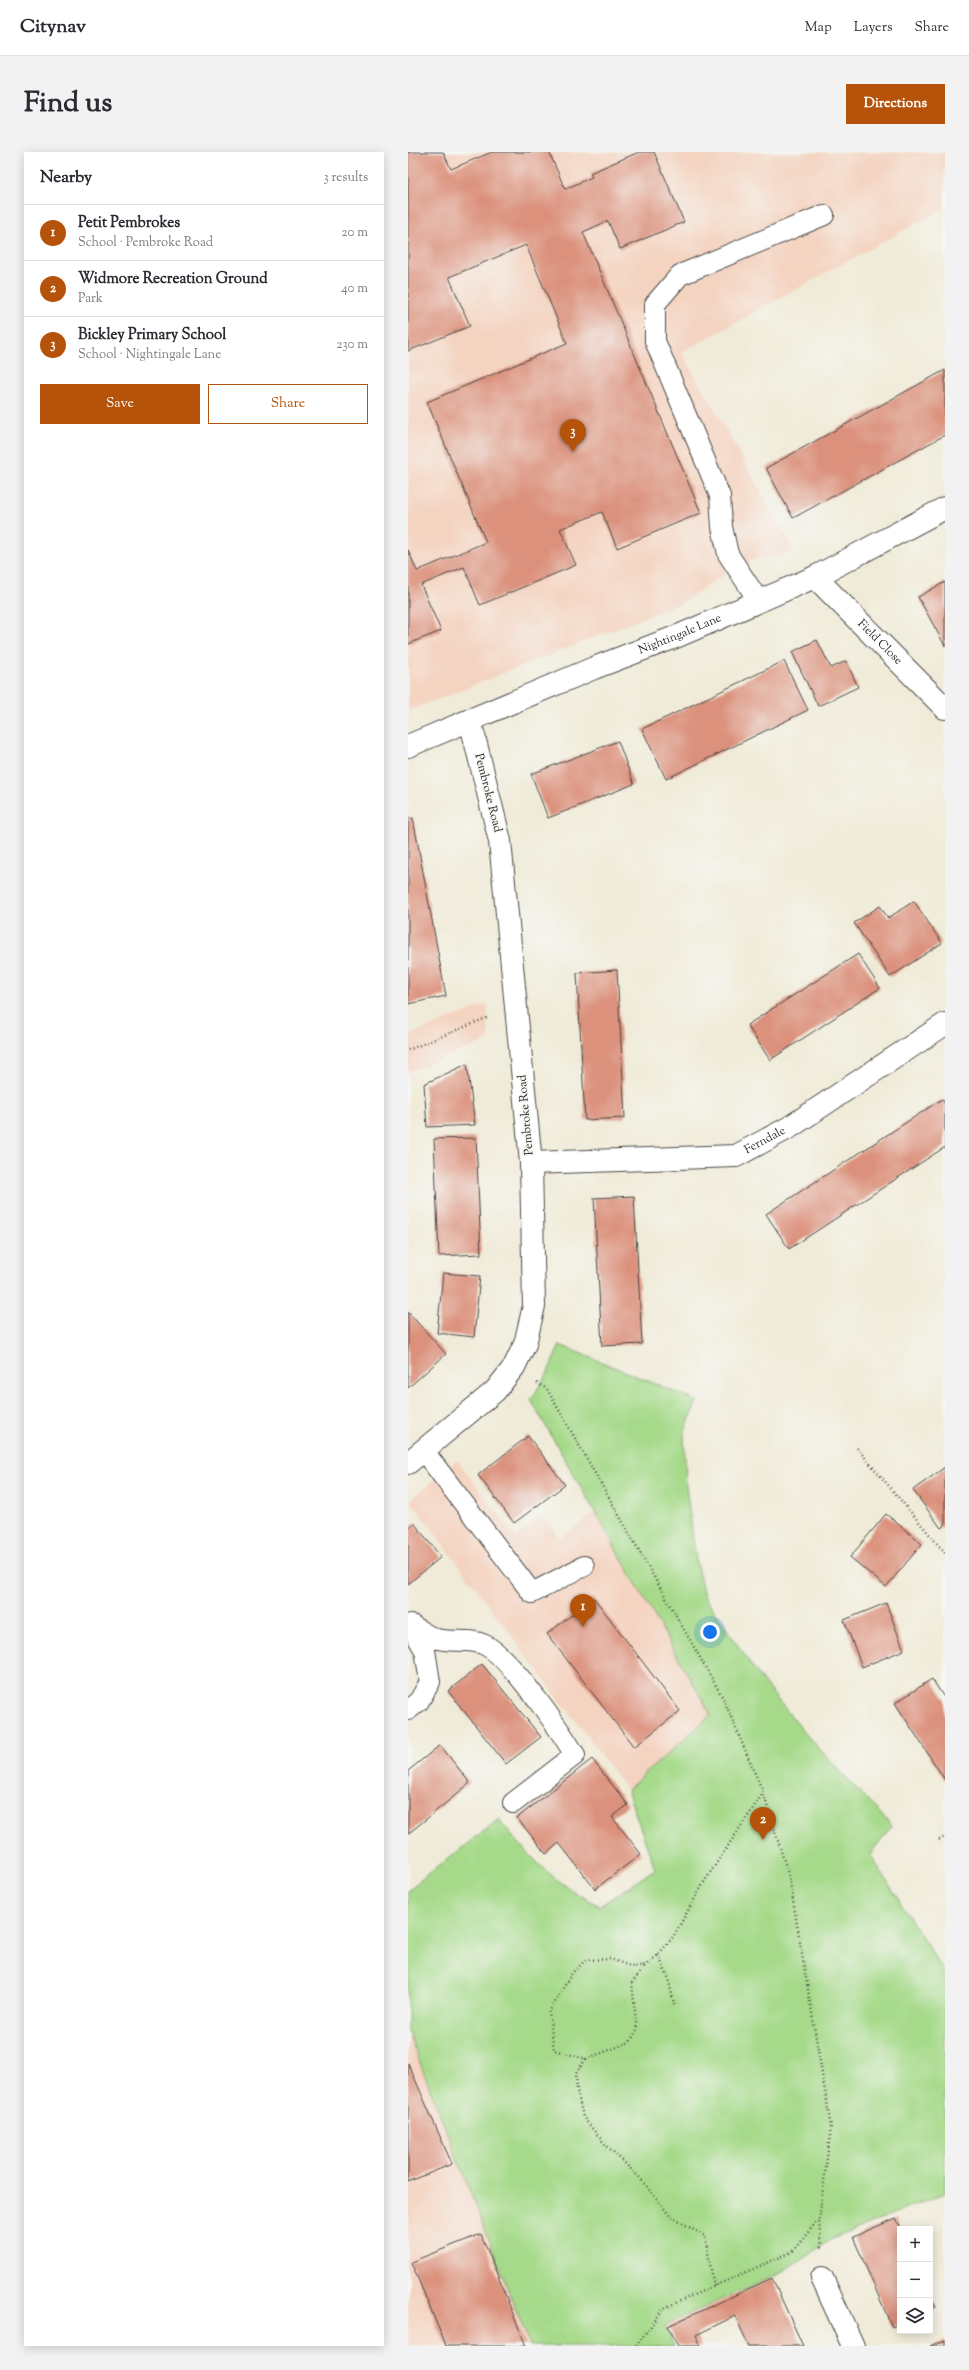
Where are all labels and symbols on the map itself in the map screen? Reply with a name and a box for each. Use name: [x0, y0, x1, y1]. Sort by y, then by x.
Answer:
pin: 3: [560, 419, 586, 452]
street label: Nightingale Lane: [636, 609, 725, 659]
street label: Field Close: [853, 615, 907, 669]
street label: Pembroke Road: [470, 752, 507, 835]
street label: Pembroke Road: [514, 1074, 538, 1156]
street label: Ferndale: [741, 1122, 789, 1159]
pin: 1: [570, 1594, 596, 1627]
your location: [700, 1622, 720, 1642]
pin: 2: [750, 1807, 776, 1840]

